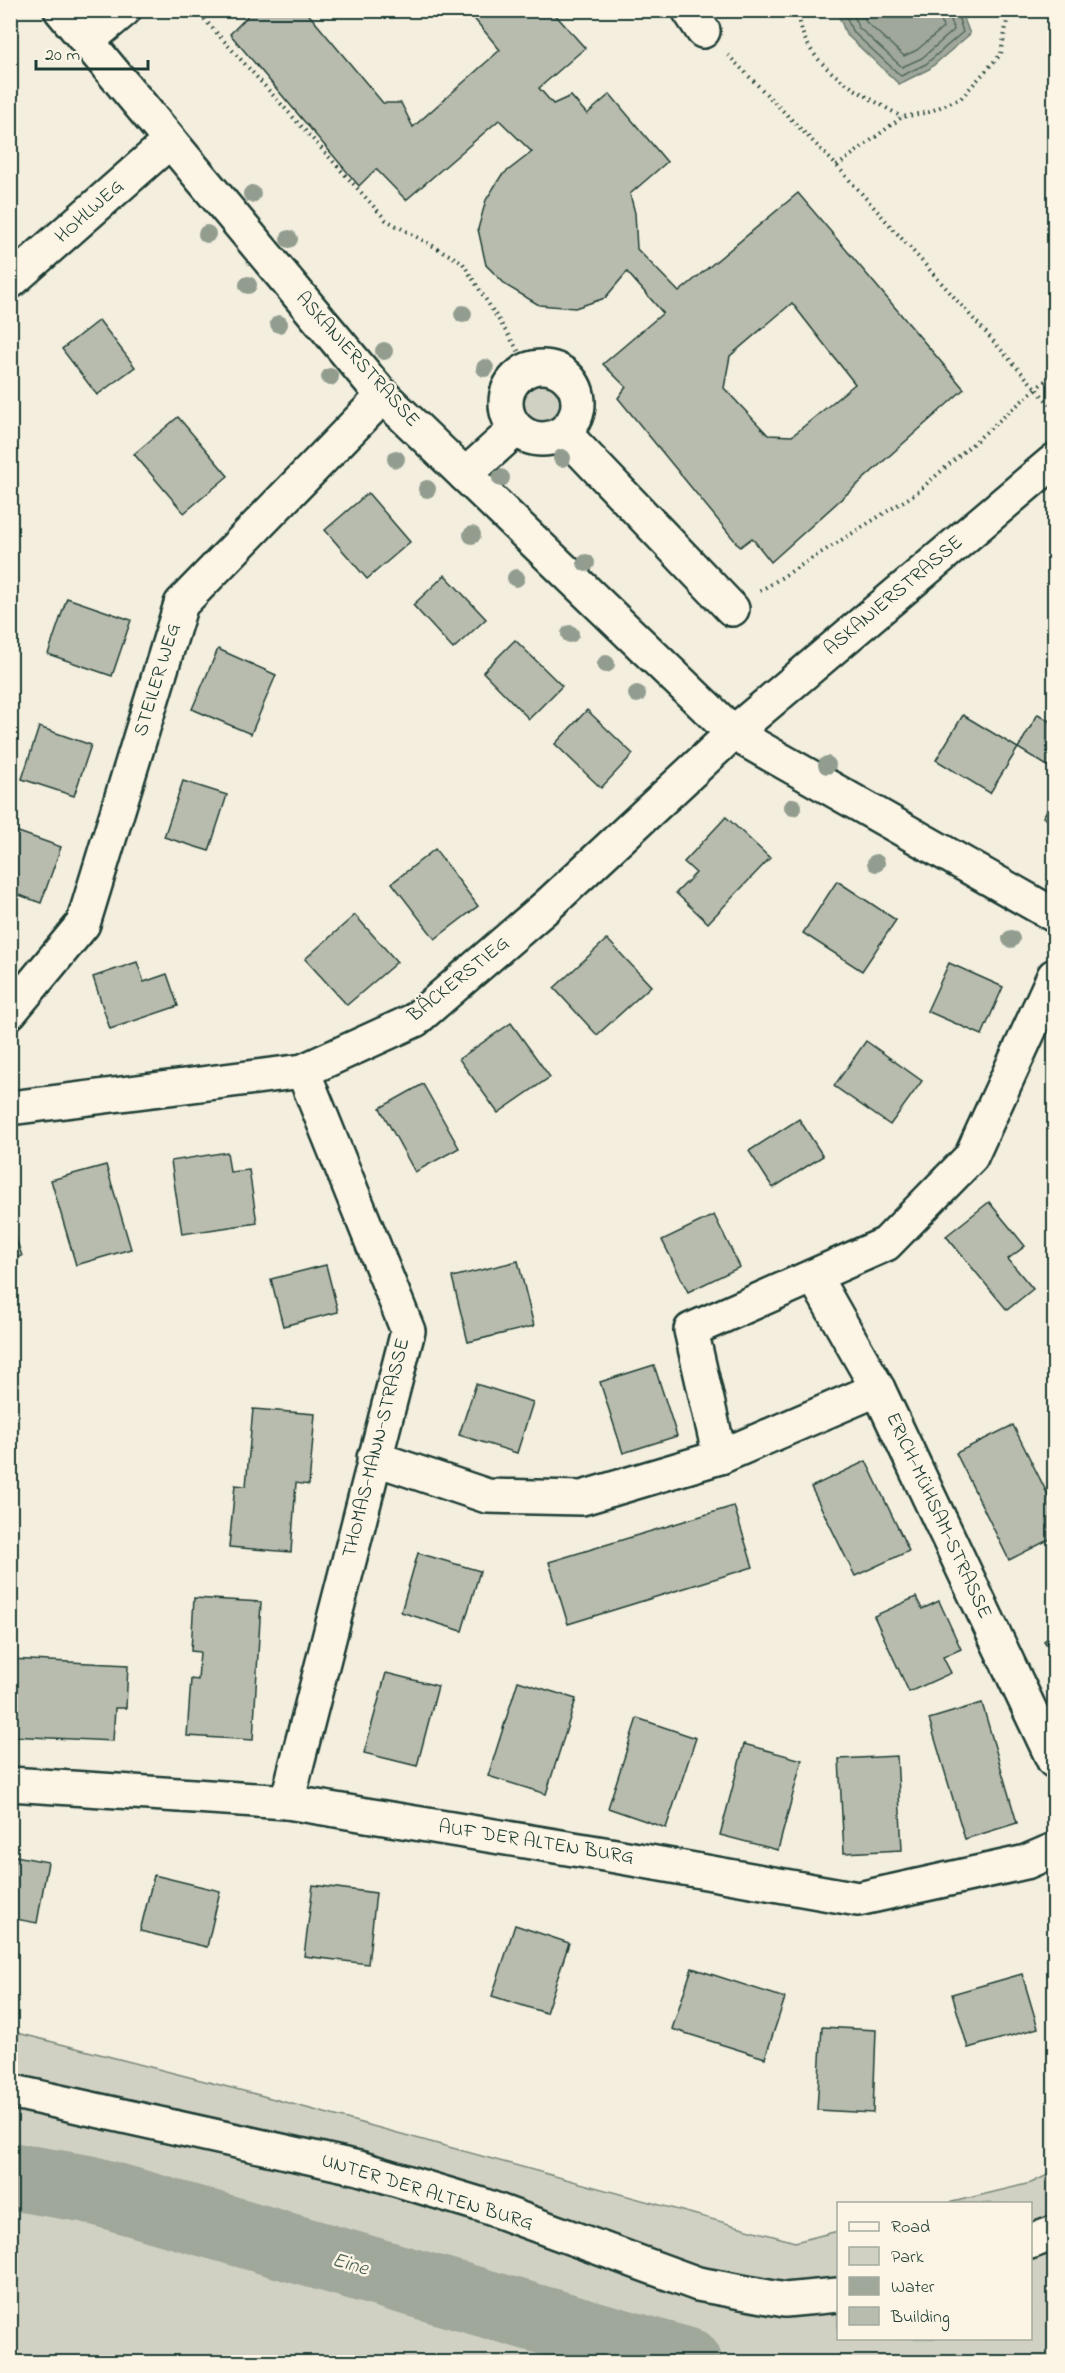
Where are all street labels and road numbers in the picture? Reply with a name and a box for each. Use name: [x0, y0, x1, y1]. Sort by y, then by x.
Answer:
street label: HOHLWEG: [49, 173, 131, 251]
street label: ASKANIERSTRASSE: [288, 286, 426, 434]
street label: ASKANIERSTRASSE: [818, 529, 970, 663]
street label: STEILER WEG: [127, 620, 189, 740]
street label: BÄCKERSTIEG: [401, 930, 516, 1031]
street label: THOMAS-MANN-STRASSE: [336, 1335, 418, 1561]
street label: ERICH-MÜHSAM-STRASSE: [877, 1408, 999, 1624]
street label: AUF DER ALTEN BURG: [436, 1813, 636, 1873]
street label: UNTER DER ALTEN BURG: [317, 2147, 537, 2239]

